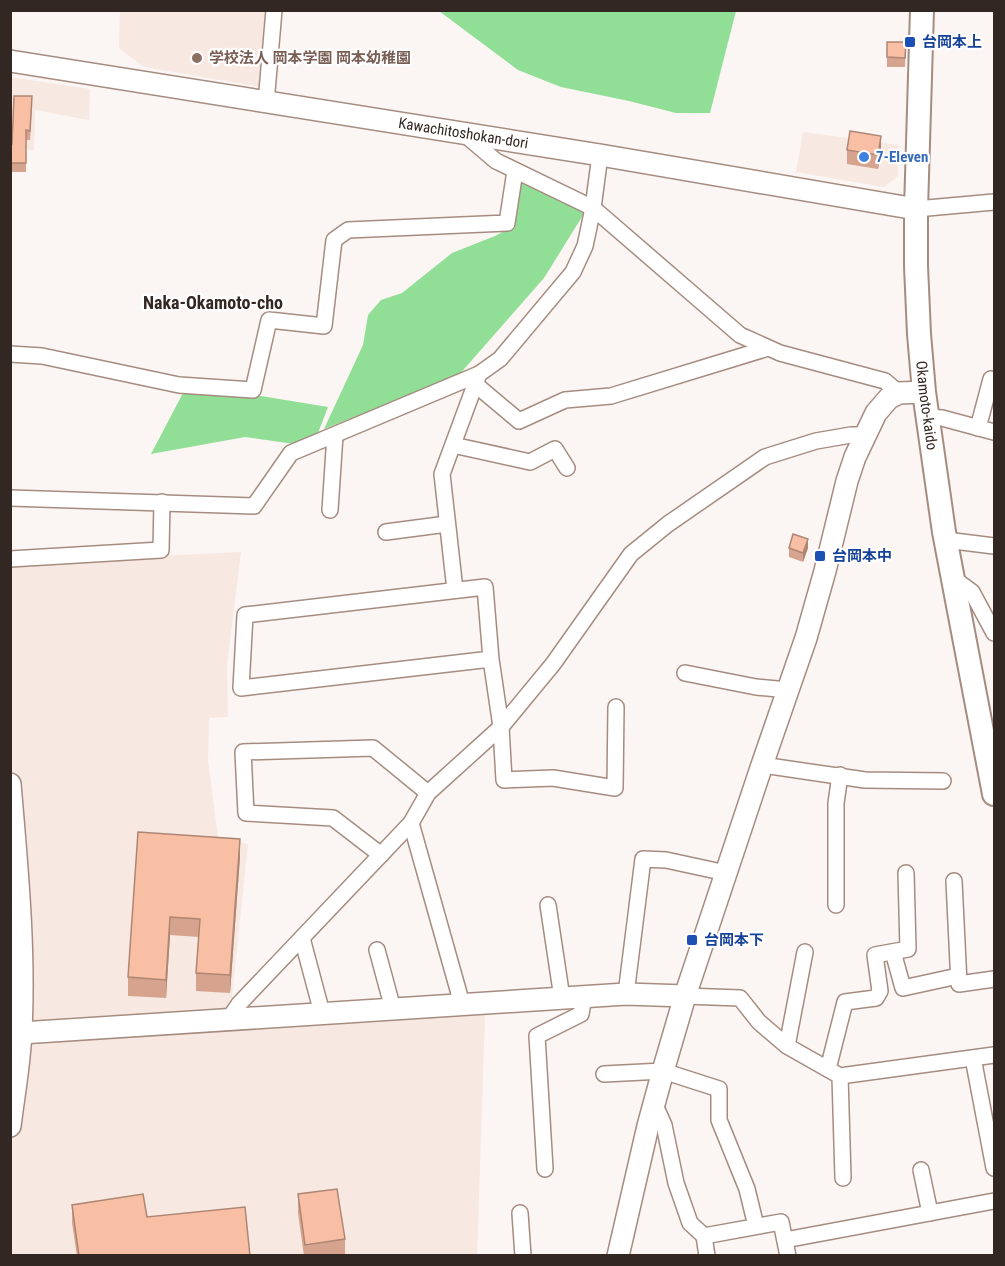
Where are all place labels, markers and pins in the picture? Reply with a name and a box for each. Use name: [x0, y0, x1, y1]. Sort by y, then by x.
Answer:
place label: 台岡本上: [922, 33, 982, 51]
marker: 台岡本上: [903, 35, 917, 49]
place label: 学校法人 岡本学園 岡本幼稚園: [209, 49, 411, 67]
marker: 学校法人 岡本学園 岡本幼稚園: [190, 51, 204, 65]
place label: 7-Eleven: [876, 148, 928, 166]
marker: 7-Eleven: [857, 150, 871, 164]
place label: 台岡本中: [832, 547, 892, 565]
marker: 台岡本中: [813, 549, 827, 563]
place label: 台岡本下: [704, 931, 764, 949]
marker: 台岡本下: [685, 933, 699, 947]

